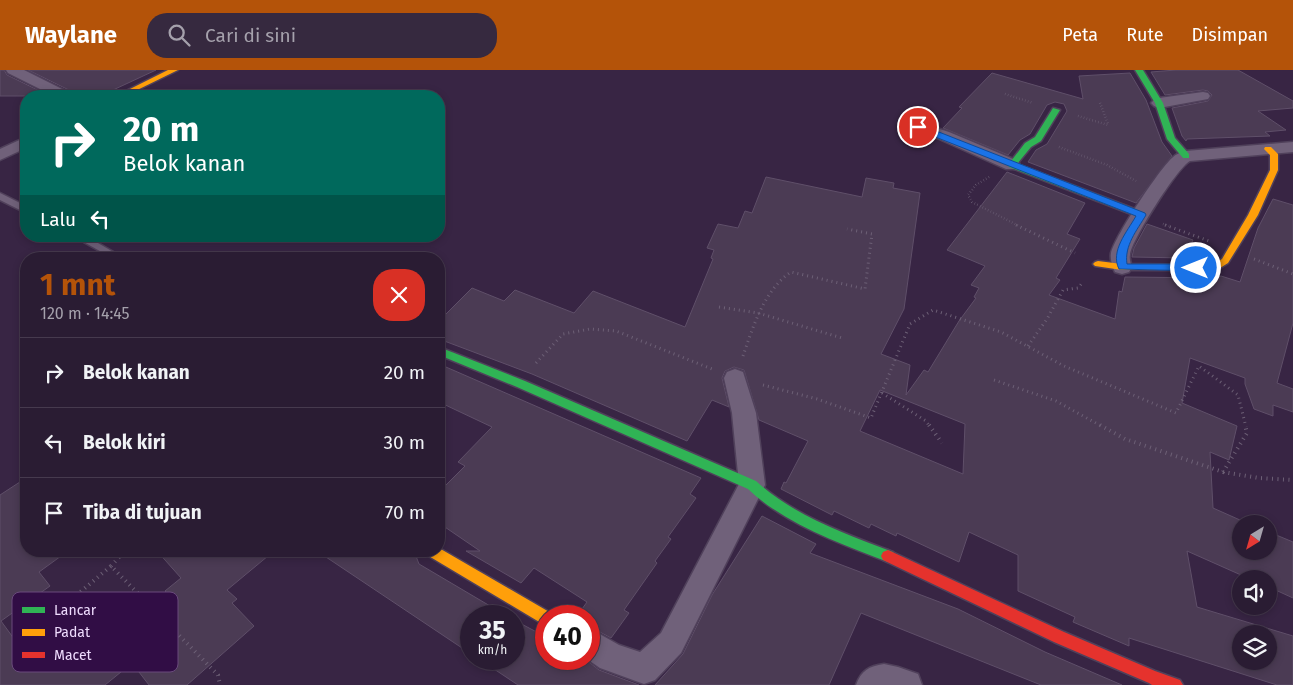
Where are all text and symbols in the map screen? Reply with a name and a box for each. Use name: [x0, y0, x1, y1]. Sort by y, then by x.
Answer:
search box: [147, 13, 497, 58]
text: Waylane: [25, 21, 117, 49]
icon: search: [165, 21, 193, 49]
text: Cari di sini: [205, 24, 296, 47]
text: Peta: [1062, 24, 1098, 46]
text: Rute: [1126, 24, 1164, 46]
text: Disimpan: [1192, 24, 1268, 46]
pin: [897, 106, 939, 148]
text: 20 m: [123, 108, 199, 150]
icon: right: [40, 110, 105, 175]
icon: arrive: [904, 113, 932, 141]
text: Belok kanan: [123, 150, 245, 177]
icon: left: [86, 205, 114, 233]
text: Lalu: [40, 208, 76, 231]
position arrow: [1169, 241, 1221, 293]
text: 1 mnt: [40, 267, 115, 303]
button: close: [373, 269, 425, 321]
text: 120 m · 14:45: [40, 304, 130, 323]
icon: right: [40, 359, 68, 387]
text: Belok kanan: [83, 361, 190, 384]
text: 20 m: [384, 361, 425, 384]
icon: left: [40, 429, 68, 457]
text: Belok kiri: [83, 431, 166, 454]
text: 30 m: [384, 431, 425, 454]
icon: arrive: [40, 499, 68, 527]
text: Tiba di tujuan: [83, 501, 202, 524]
text: 70 m: [385, 501, 425, 524]
north arrow: [1232, 515, 1278, 560]
map controls: [1232, 515, 1277, 670]
button: sound: [1232, 570, 1277, 615]
legend: [12, 592, 178, 672]
text: Lancar: [54, 602, 97, 619]
speed limit sign: 40: [535, 605, 600, 670]
text: 35: [479, 616, 506, 646]
text: Padat: [54, 624, 91, 641]
button: layers: [1232, 625, 1277, 670]
text: km/h: [478, 643, 507, 657]
text: Macet: [54, 647, 93, 664]

